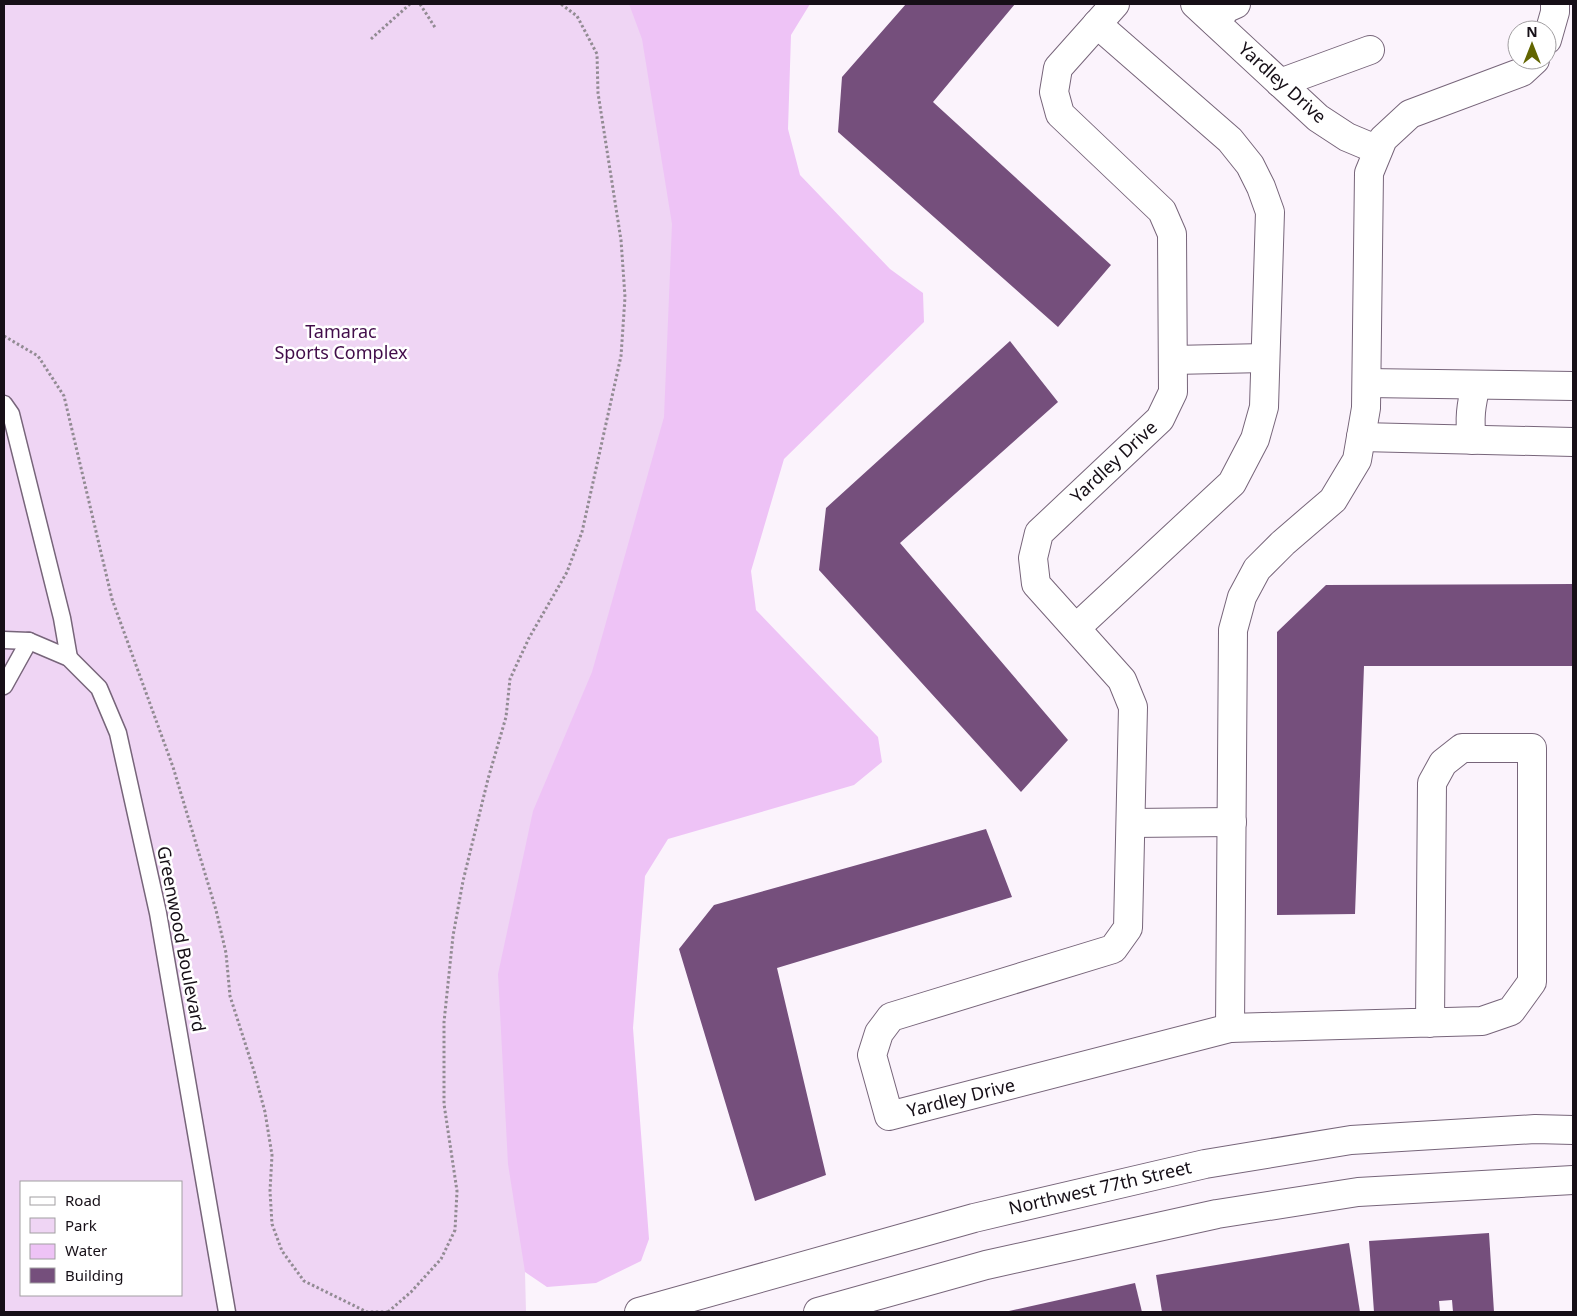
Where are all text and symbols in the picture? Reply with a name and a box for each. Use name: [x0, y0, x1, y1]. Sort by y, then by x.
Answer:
north arrow: [1507, 20, 1557, 70]
text: N: [1526, 22, 1538, 41]
street label: Yardley Drive: [1234, 36, 1332, 128]
park label: Tamarac Sports Complex: [274, 319, 408, 364]
street label: Yardley Drive: [1065, 415, 1162, 508]
street label: Greenwood Boulevard: [152, 844, 212, 1034]
street label: Yardley Drive: [904, 1072, 1017, 1122]
street label: Northwest 77th Street: [1006, 1154, 1194, 1220]
legend: [20, 1181, 182, 1296]
text: Road: [65, 1190, 101, 1210]
text: Park: [65, 1215, 97, 1235]
text: Water: [65, 1240, 107, 1260]
text: Building: [65, 1265, 123, 1285]

